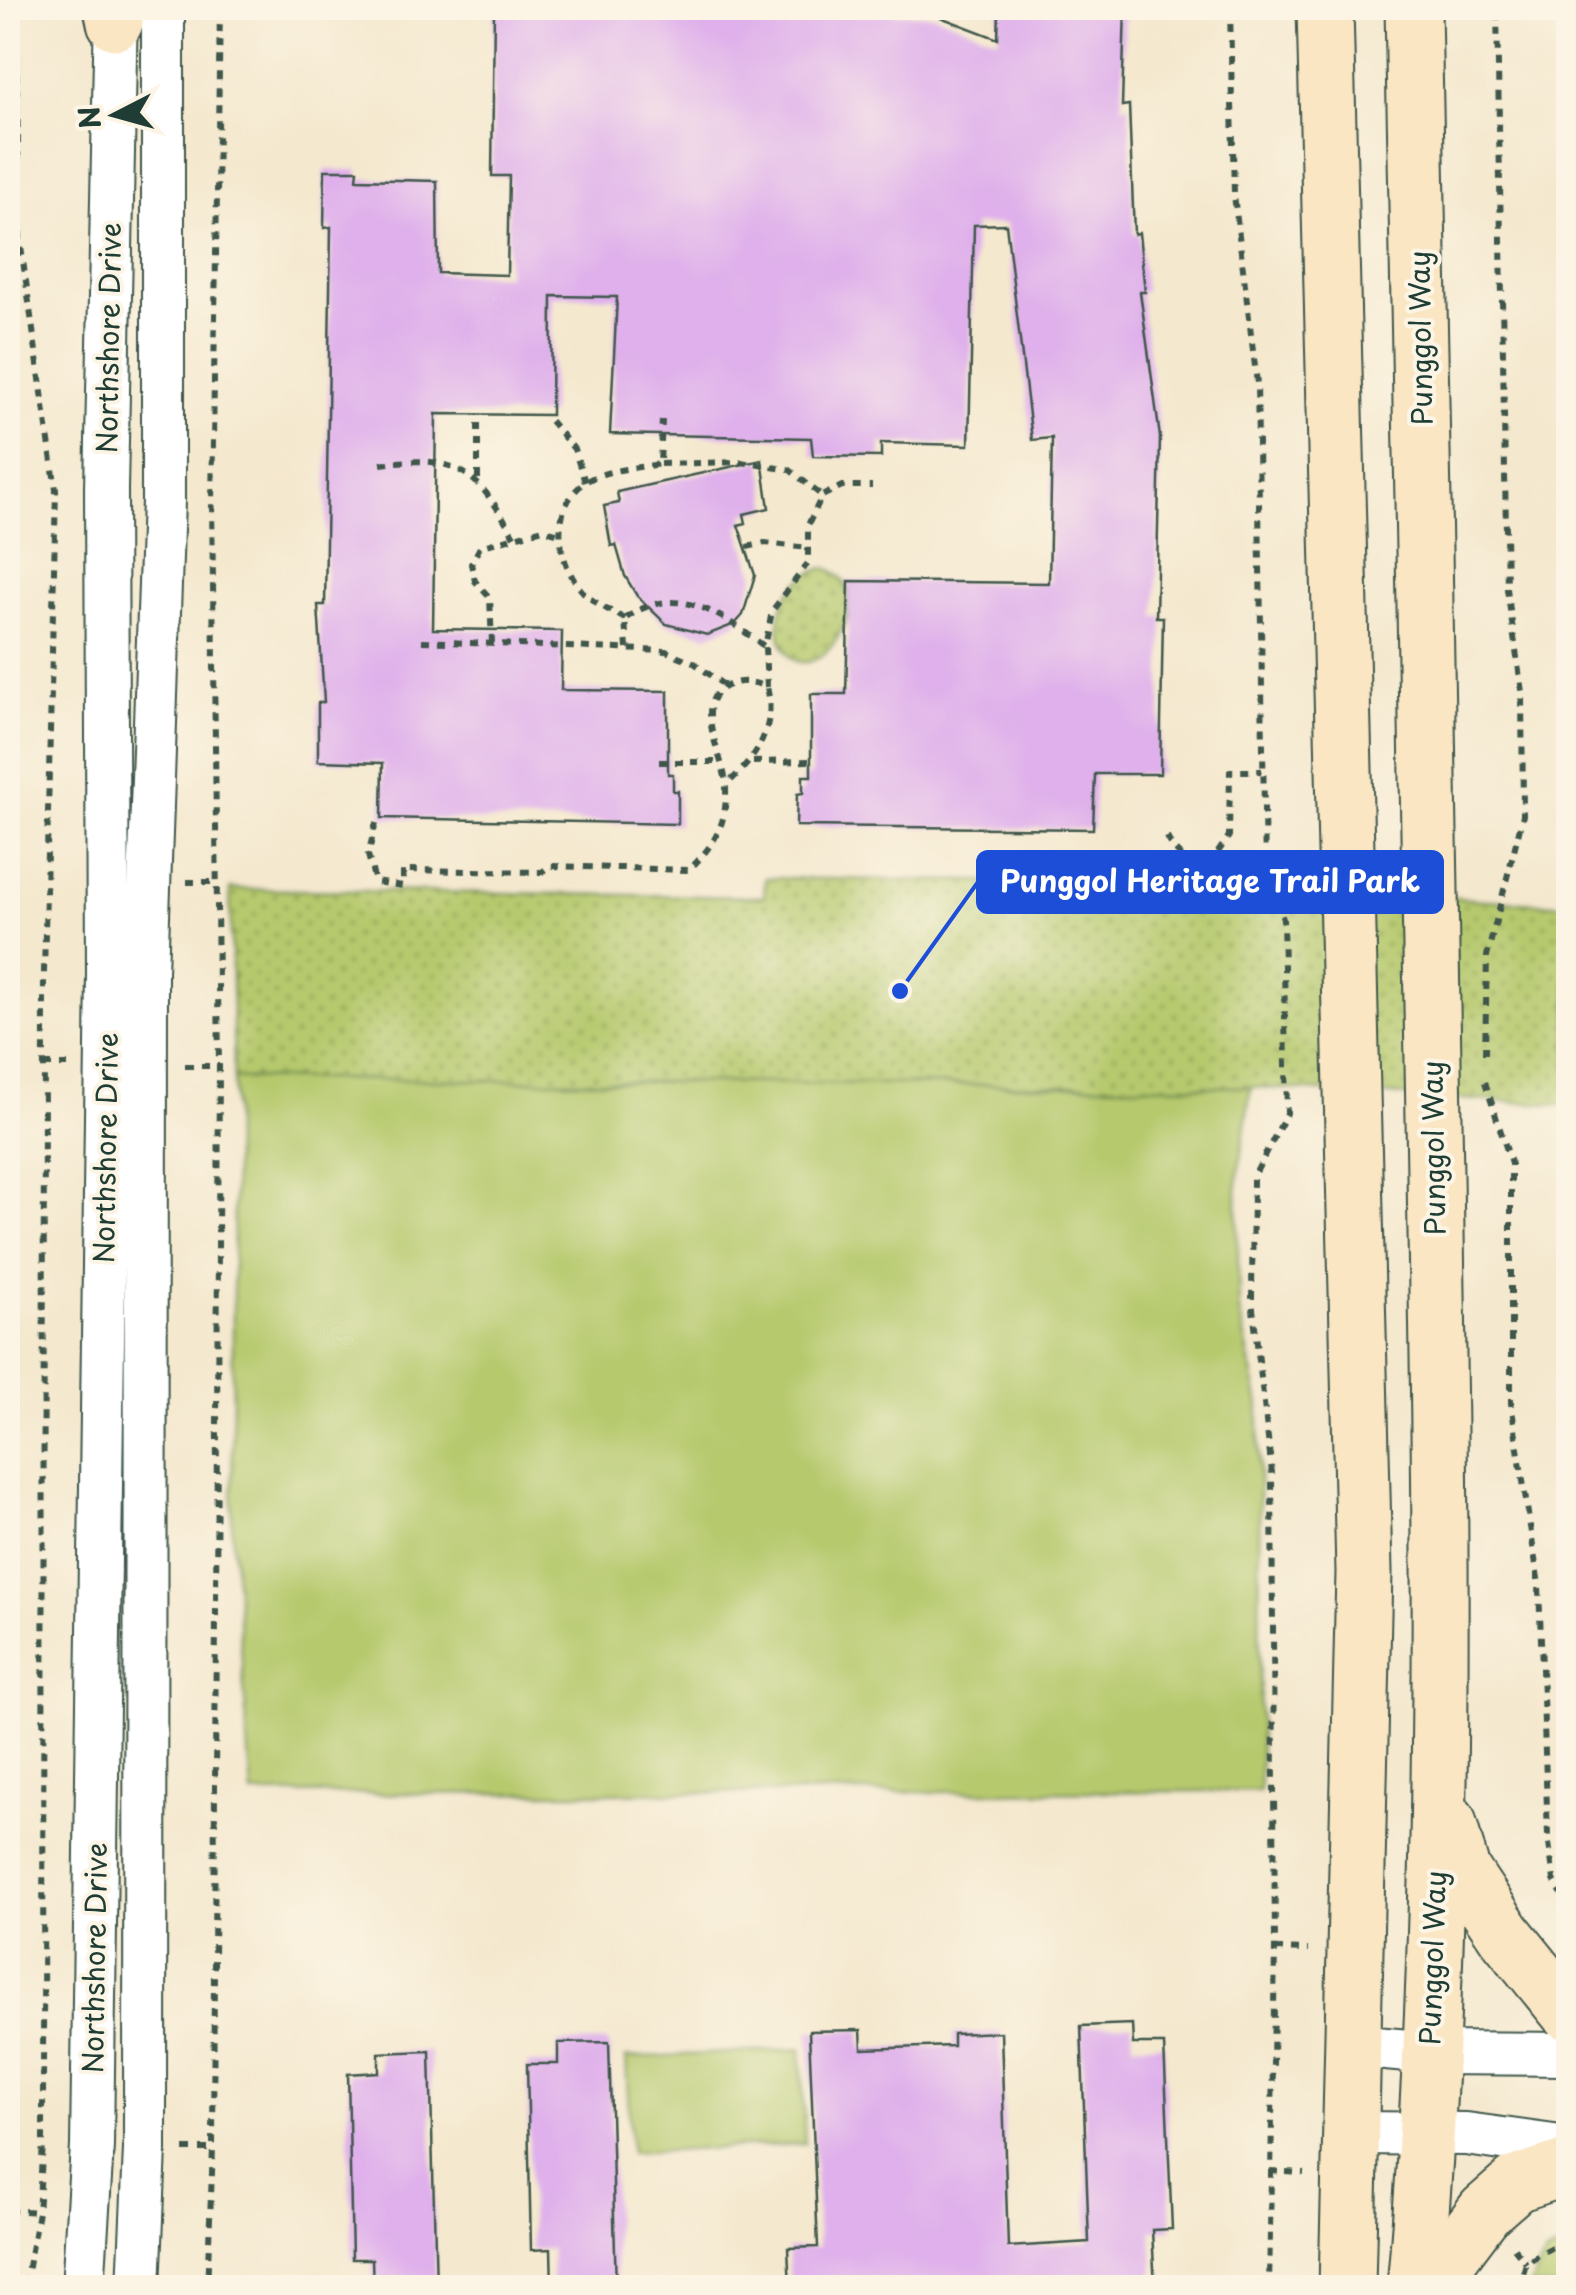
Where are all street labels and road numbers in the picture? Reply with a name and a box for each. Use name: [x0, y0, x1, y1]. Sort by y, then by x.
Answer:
street label: Northshore Drive: [84, 222, 131, 454]
street label: Punggol Way: [1396, 250, 1443, 426]
street label: Northshore Drive: [81, 1032, 128, 1264]
street label: Punggol Way: [1409, 1060, 1456, 1236]
street label: Northshore Drive: [70, 1842, 117, 2074]
street label: Punggol Way: [1407, 1870, 1456, 2046]

